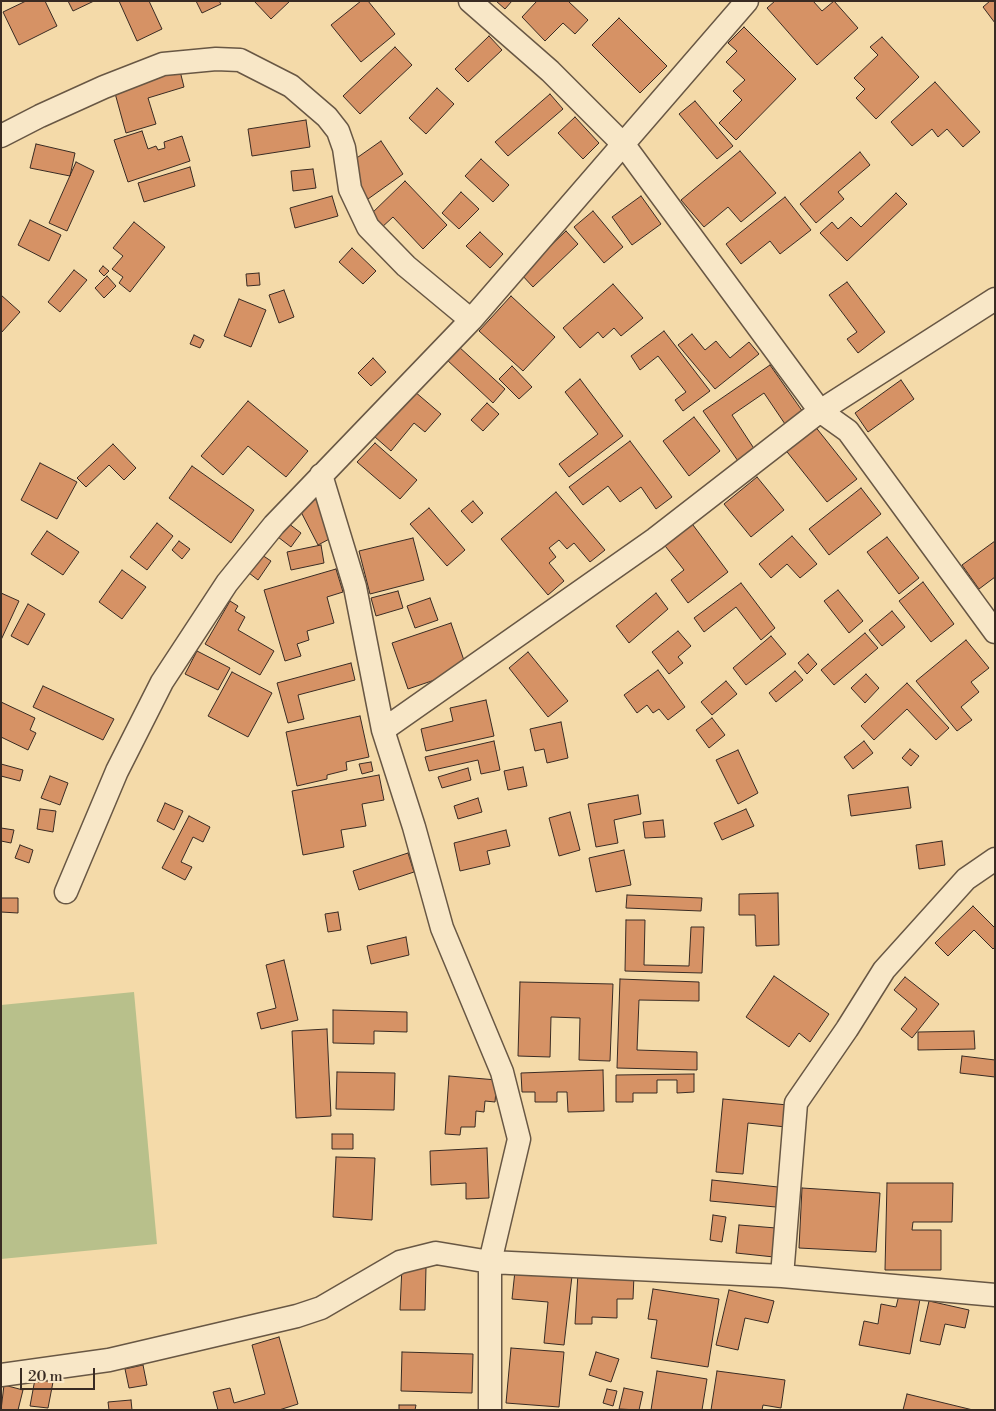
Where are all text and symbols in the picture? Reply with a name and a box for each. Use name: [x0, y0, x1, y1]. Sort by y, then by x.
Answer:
scale bar: [22, 1358, 98, 1390]
text: 20 m: [28, 1367, 63, 1386]

